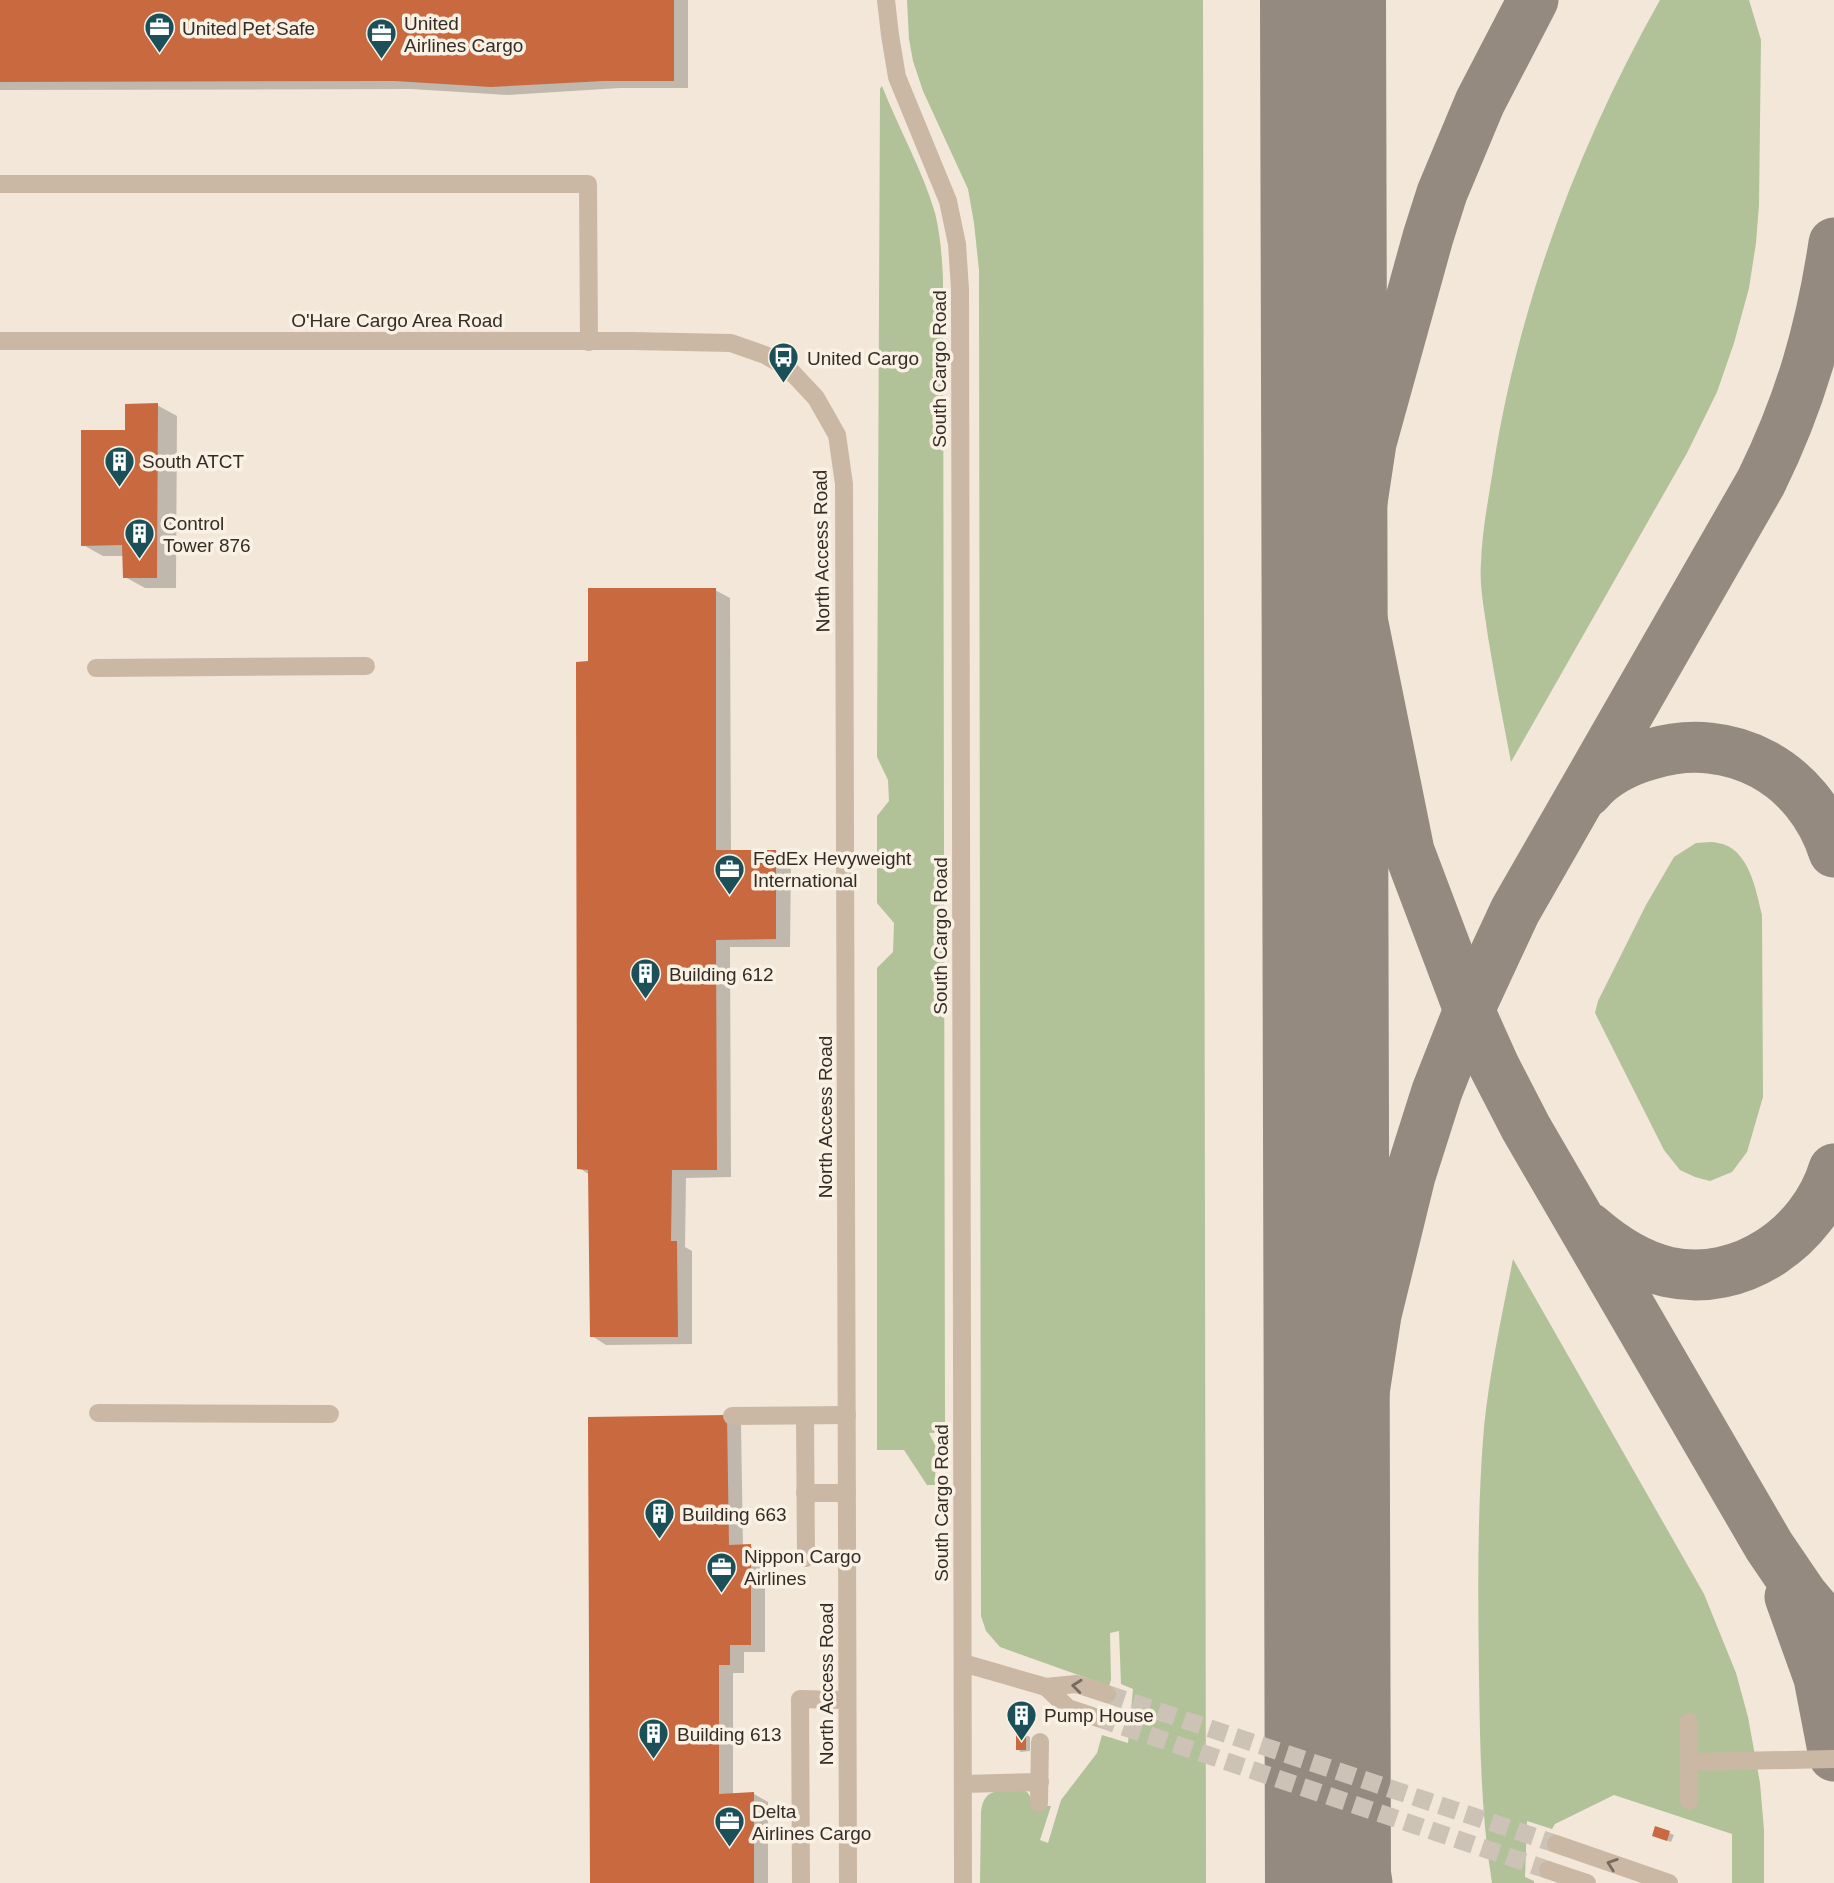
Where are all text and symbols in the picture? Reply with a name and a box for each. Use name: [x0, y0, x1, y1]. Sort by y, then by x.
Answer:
office icon: United Pet Safe: [142, 11, 176, 55]
place label: United Airlines Cargo: [404, 13, 523, 56]
office icon: United Airlines Cargo: [364, 17, 398, 61]
place label: United Pet Safe: [182, 18, 315, 39]
street label: South Cargo Road: [929, 290, 950, 448]
street label: O'Hare Cargo Area Road: [291, 310, 503, 331]
bus stop icon: United Cargo: [767, 341, 801, 385]
place label: United Cargo: [807, 348, 919, 369]
building icon: South ATCT: [102, 444, 136, 488]
place label: South ATCT: [142, 451, 244, 472]
street label: North Access Road: [810, 470, 833, 632]
place label: Control Tower 876: [163, 513, 251, 556]
building icon: Control Tower 876: [123, 517, 157, 561]
place label: FedEx Hevyweight International: [753, 848, 912, 891]
office icon: FedEx Hevyweight International: [713, 852, 747, 896]
street label: South Cargo Road: [930, 857, 951, 1015]
building icon: Building 612: [629, 957, 663, 1001]
place label: Building 612: [669, 964, 774, 985]
street label: North Access Road: [815, 1036, 836, 1198]
street label: South Cargo Road: [931, 1424, 952, 1582]
building icon: Building 663: [642, 1497, 676, 1541]
place label: Building 663: [682, 1504, 787, 1525]
place label: Nippon Cargo Airlines: [744, 1546, 861, 1589]
office icon: Nippon Cargo Airlines: [704, 1550, 738, 1594]
street label: North Access Road: [816, 1603, 837, 1765]
one-way arrow: [1071, 1679, 1083, 1694]
building icon: Pump House: [1004, 1698, 1038, 1742]
place label: Pump House: [1044, 1705, 1154, 1726]
building icon: Building 613: [637, 1717, 671, 1761]
place label: Building 613: [677, 1724, 782, 1745]
place label: Delta Airlines Cargo: [752, 1801, 871, 1844]
office icon: Delta Airlines Cargo: [712, 1805, 746, 1849]
one-way arrow: [1607, 1858, 1619, 1872]

